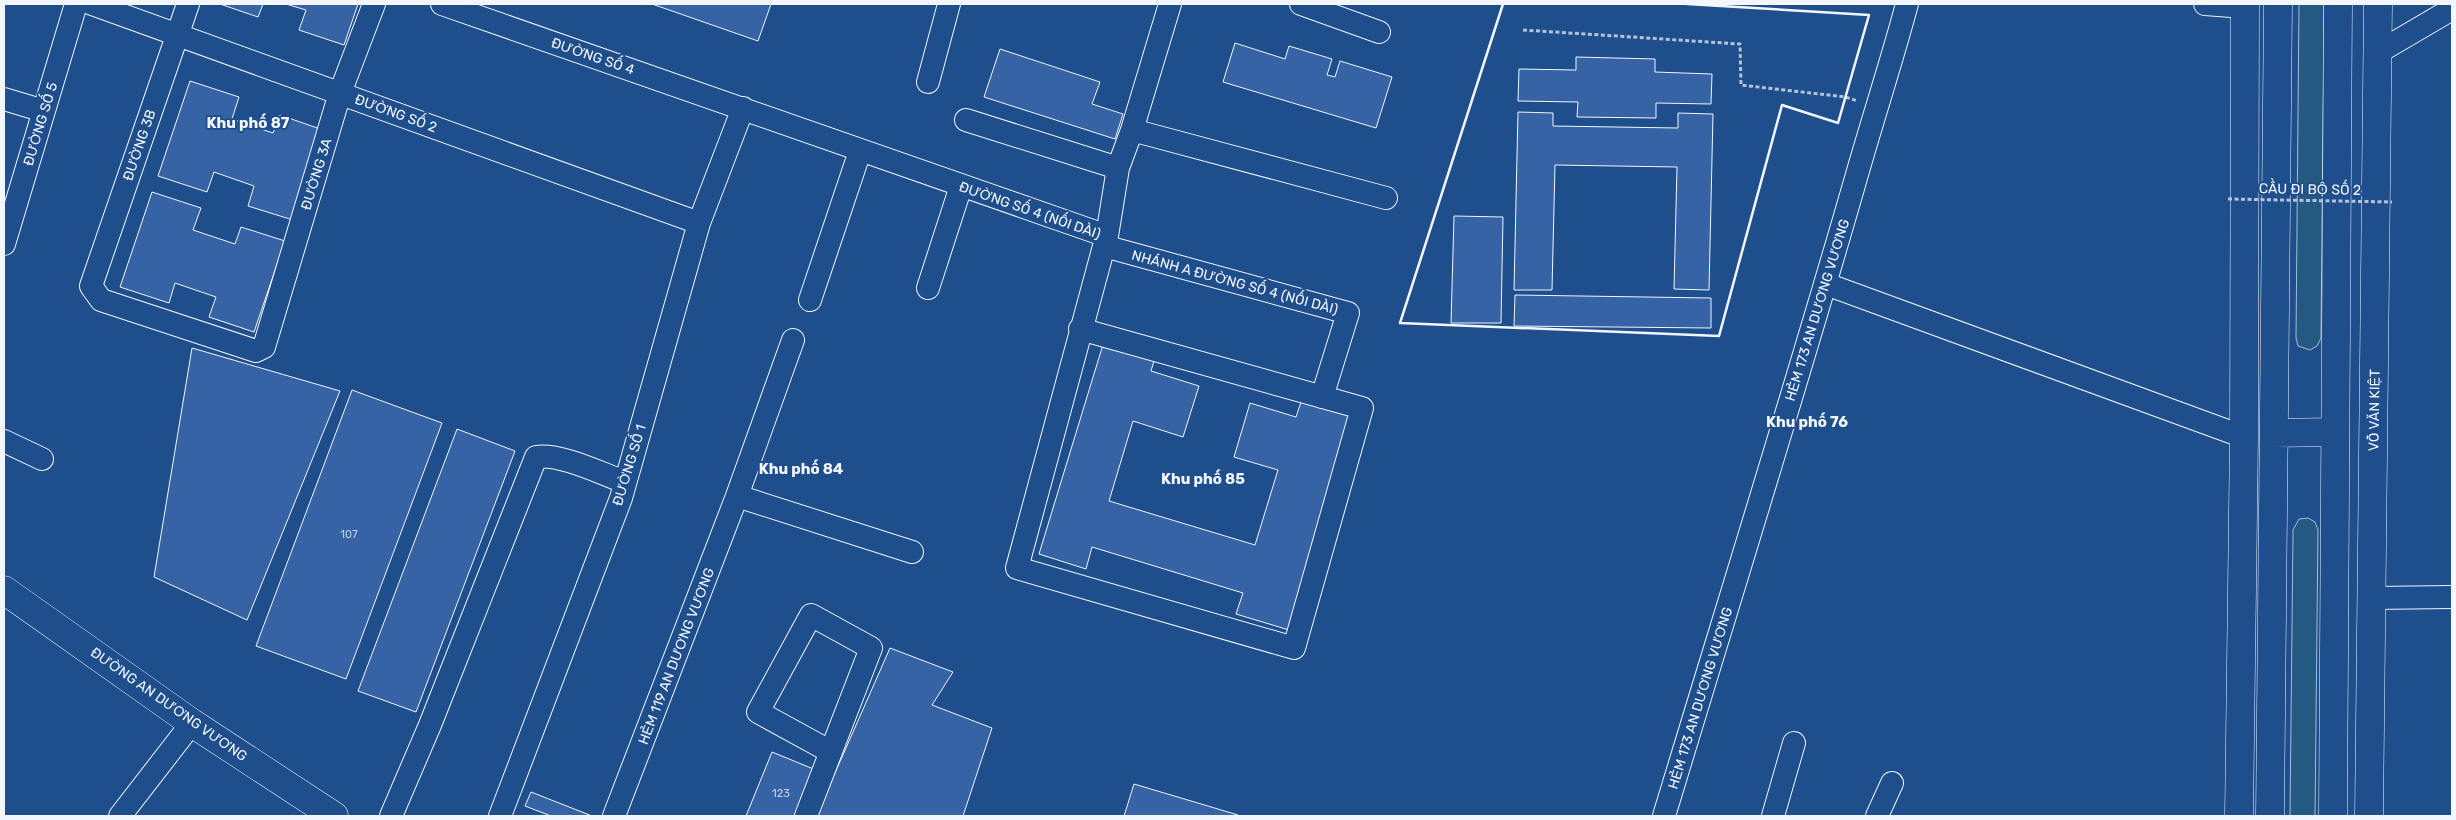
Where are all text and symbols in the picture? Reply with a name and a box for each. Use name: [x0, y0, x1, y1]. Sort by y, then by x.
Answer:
street label: ĐƯỜNG SỐ 4: [549, 32, 638, 79]
street label: ĐƯỜNG SỐ 5: [17, 80, 61, 168]
street label: ĐƯỜNG SỐ 2: [352, 88, 440, 136]
street label: ĐƯỜNG 3B: [119, 107, 160, 183]
district label: Khu phố 87: [207, 113, 290, 132]
street label: ĐƯỜNG 3A: [297, 136, 336, 212]
street label: ĐƯỜNG SỐ 4 (NỐI DÀI): [957, 176, 1104, 243]
street label: CẦU ĐI BỘ SỐ 2: [2259, 177, 2361, 199]
street label: HẺM 173 AN DƯƠNG VƯƠNG: [1782, 217, 1853, 403]
street label: NHÁNH A ĐƯỜNG SỐ 4 (NỐI DÀI): [1130, 244, 1341, 318]
street label: VÕ VĂN KIỆT: [2364, 369, 2384, 451]
district label: Khu phố 76: [1766, 412, 1848, 431]
street label: ĐƯỜNG SỐ 1: [607, 422, 650, 508]
district label: Khu phố 84: [759, 459, 843, 478]
district label: Khu phố 85: [1161, 469, 1245, 488]
house number: 107: [340, 528, 358, 541]
street label: HẺM 119 AN DƯƠNG VƯƠNG: [635, 565, 718, 747]
street label: HẺM 173 AN DƯƠNG VƯƠNG: [1665, 605, 1736, 791]
street label: ĐƯỜNG AN DƯƠNG VƯƠNG: [87, 644, 250, 765]
house number: 123: [772, 787, 790, 800]

